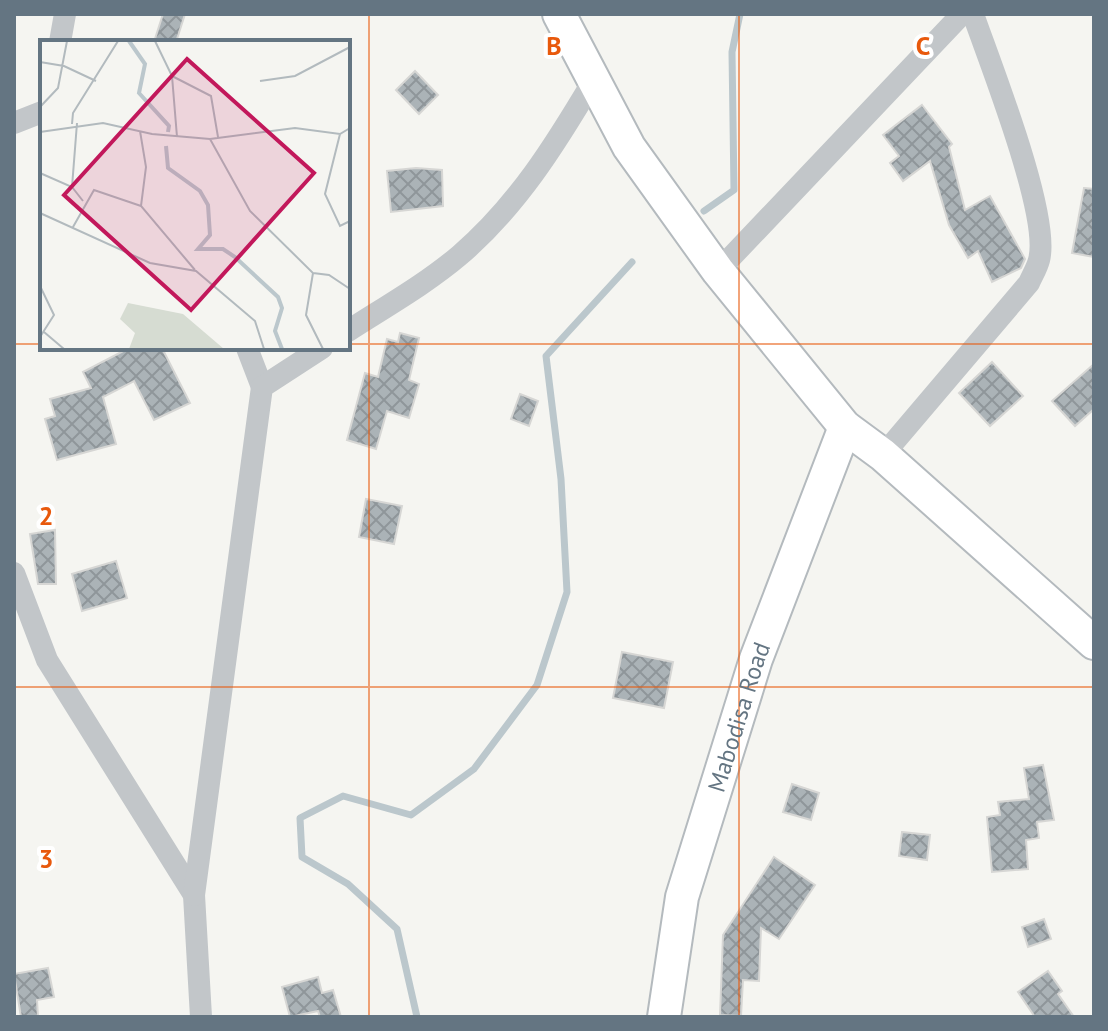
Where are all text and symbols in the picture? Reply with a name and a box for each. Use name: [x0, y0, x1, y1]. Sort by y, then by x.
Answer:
text: B: [546, 29, 562, 62]
text: C: [916, 29, 930, 62]
inset map: [40, 40, 350, 350]
text: 2: [39, 499, 53, 532]
street label: Mabodisa Road: [700, 637, 777, 796]
text: 3: [39, 842, 53, 875]

